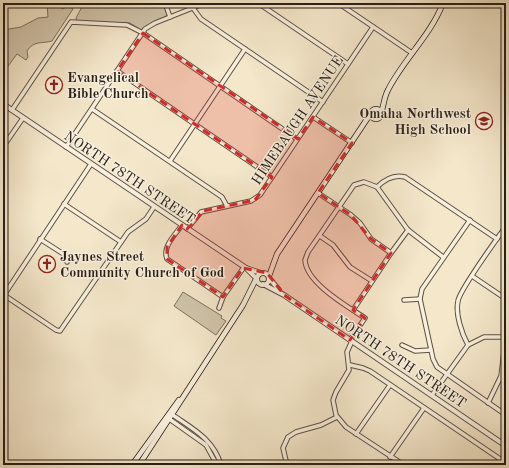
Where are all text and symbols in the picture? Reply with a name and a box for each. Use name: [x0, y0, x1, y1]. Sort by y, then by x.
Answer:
street label: HIMEBAUGH AVENUE: [249, 53, 346, 188]
place label: Evangelical Bible Church: [67, 71, 149, 101]
church icon: Evangelical Bible Church: [44, 75, 64, 95]
place label: Omaha Northwest High School: [359, 107, 471, 137]
school or university icon: Omaha Northwest High School: [474, 111, 494, 131]
street label: NORTH 78TH STREET: [61, 129, 198, 227]
place label: Jaynes Street Community Church of God: [60, 250, 225, 280]
church icon: Jaynes Street Community Church of God: [37, 254, 57, 274]
street label: NORTH 78TH STREET: [332, 313, 469, 411]

